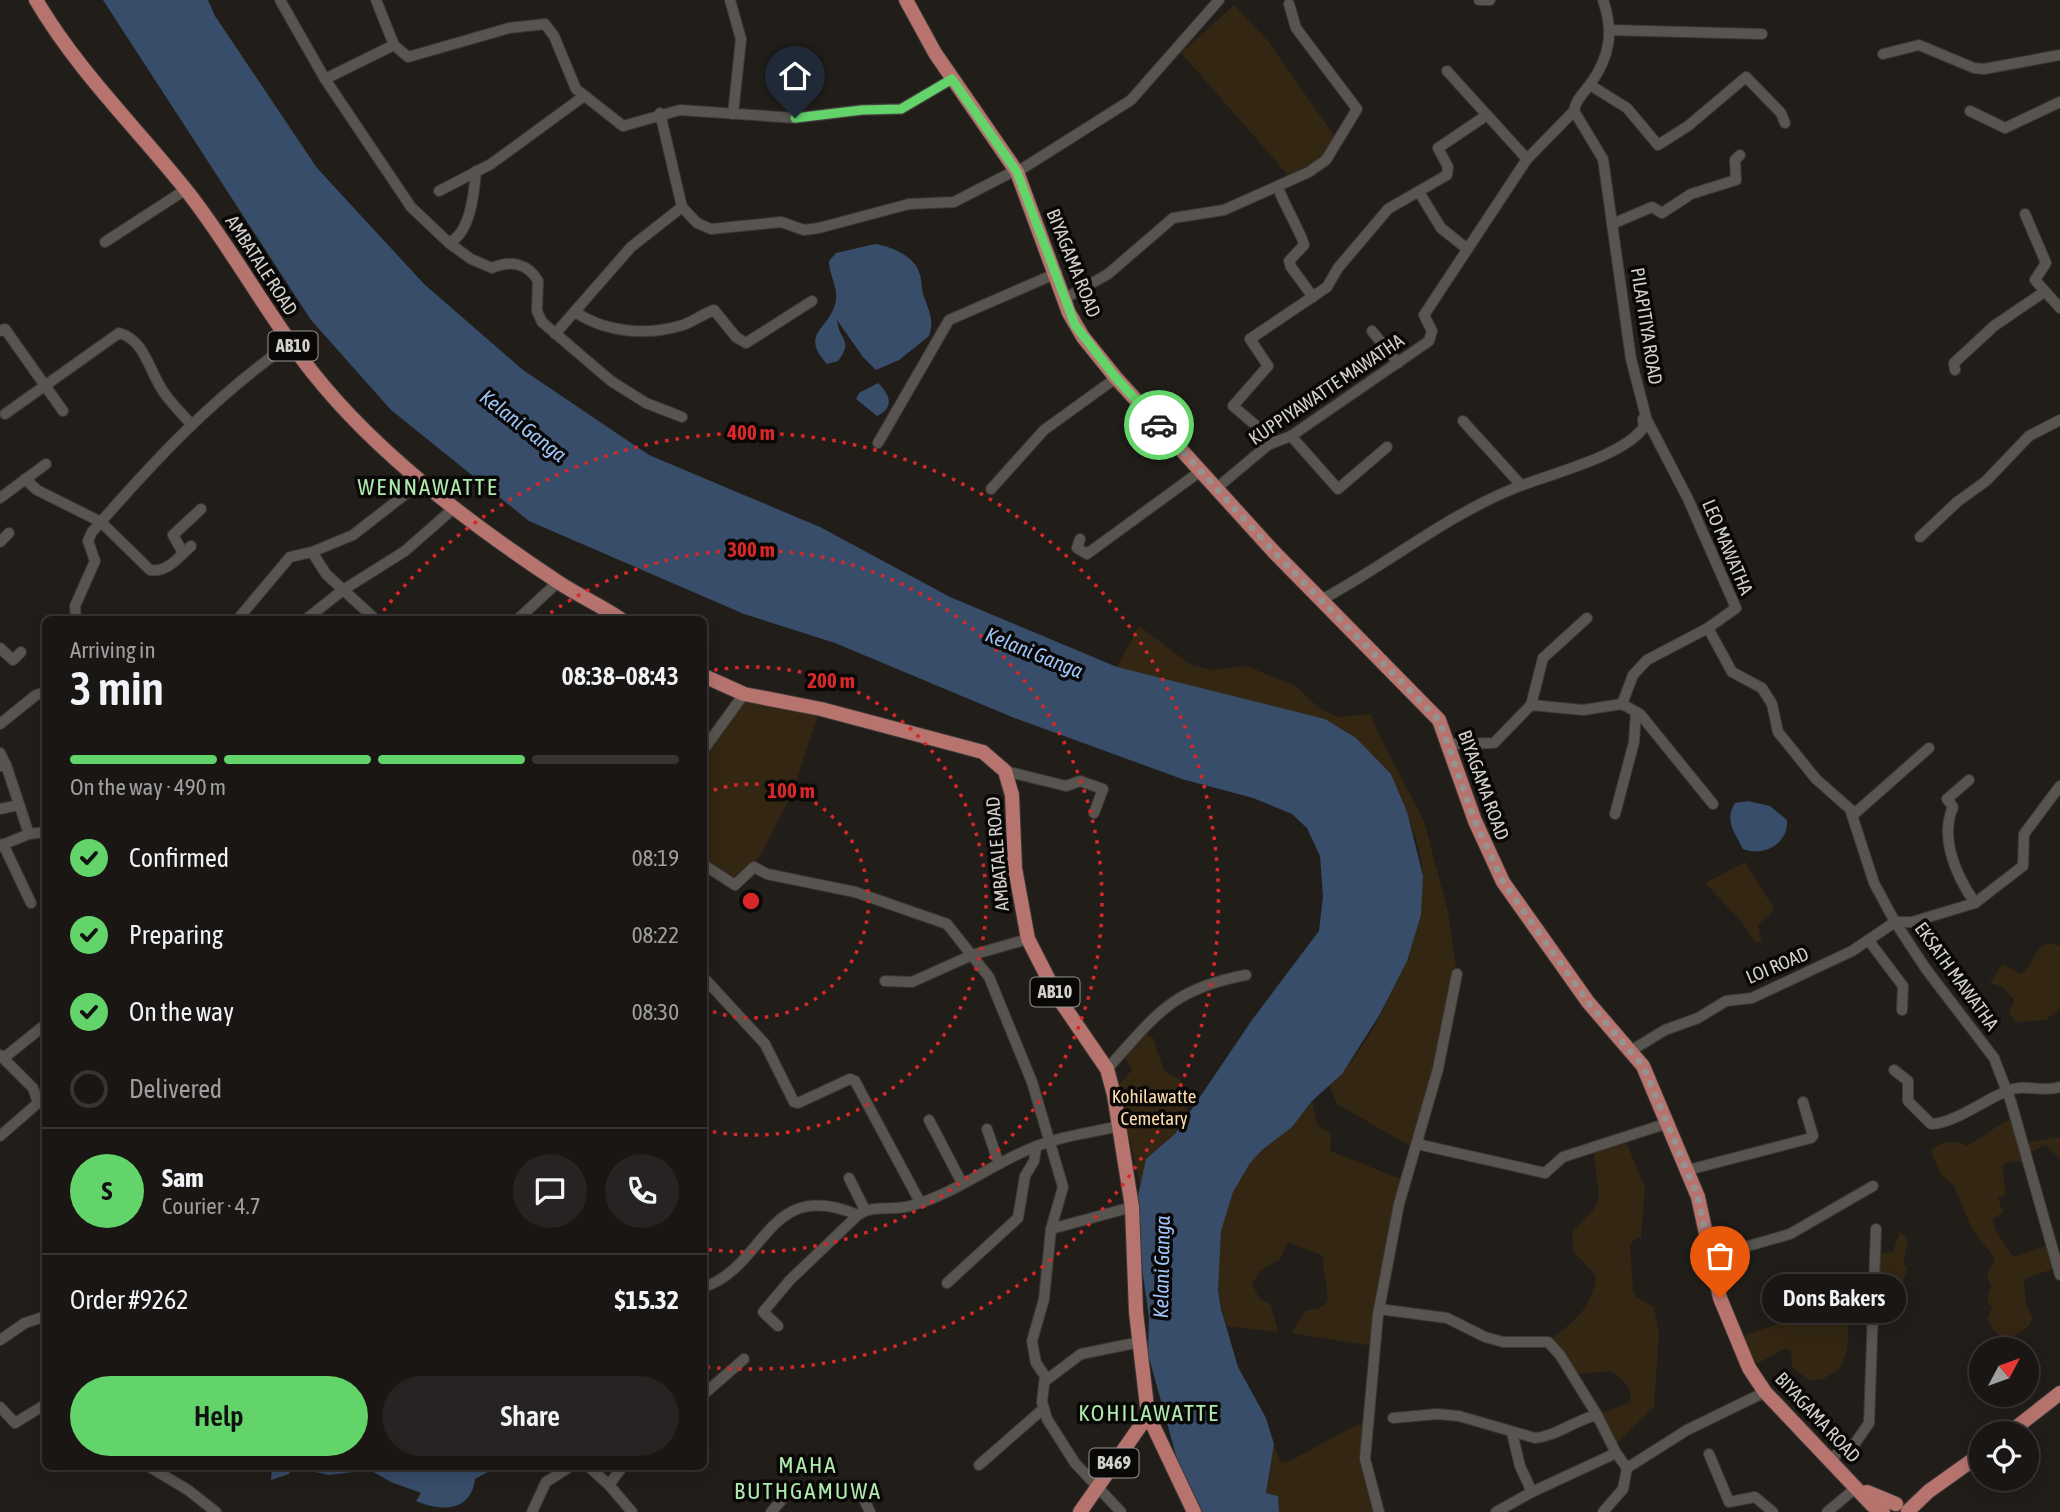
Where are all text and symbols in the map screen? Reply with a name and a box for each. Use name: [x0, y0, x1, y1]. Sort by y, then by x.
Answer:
pin: [765, 46, 825, 118]
icon: home: [776, 57, 814, 95]
street label: BIYAGAMA ROAD: [1042, 206, 1106, 320]
street label: AMBATALE ROAD: [221, 211, 303, 319]
street label: PILAPITIYA ROAD: [1627, 266, 1667, 386]
street label: KUPPIYAWATTE MAWATHA: [1244, 329, 1408, 449]
road number: AB10: [268, 332, 318, 360]
water label: Kelani Ganga: [476, 384, 572, 466]
courier: [1124, 390, 1194, 460]
icon: car: [1140, 406, 1178, 444]
text: 400 m: [726, 420, 775, 444]
district label: WENNAWATTE: [358, 474, 498, 500]
street label: LEO MAWATHA: [1698, 496, 1758, 599]
text: 300 m: [727, 537, 775, 561]
water label: Kelani Ganga: [982, 622, 1087, 683]
text: Arriving in: [70, 637, 156, 663]
text: 08:38–08:43: [562, 661, 679, 691]
text: 3 min: [70, 662, 164, 715]
text: 200 m: [807, 668, 855, 692]
street label: BIYAGAMA ROAD: [1454, 727, 1514, 843]
text: On the way · 490 m: [70, 774, 226, 800]
text: 100 m: [767, 778, 815, 802]
street label: AMBATALE ROAD: [981, 796, 1013, 912]
icon: check: [70, 839, 108, 877]
text: Confirmed: [129, 843, 229, 873]
text: 08:19: [632, 845, 679, 871]
centre of rings: [739, 889, 763, 913]
icon: check: [70, 916, 108, 954]
street label: EKSATH MAWATHA: [1910, 918, 2004, 1035]
text: Preparing: [129, 920, 223, 950]
text: 08:22: [632, 922, 679, 948]
street label: LOI ROAD: [1742, 942, 1812, 988]
road number: AB10: [1030, 978, 1080, 1007]
icon: check: [70, 993, 108, 1031]
text: On the way: [129, 997, 234, 1027]
text: 08:30: [632, 999, 679, 1025]
text: Delivered: [129, 1074, 222, 1104]
park label: Kohilawatte Cemetary: [1112, 1085, 1196, 1129]
button: chat: [513, 1154, 587, 1228]
button: phone: [605, 1154, 679, 1228]
text: Sam: [162, 1163, 204, 1193]
text: S: [102, 1176, 112, 1206]
text: Courier · 4.7: [162, 1193, 261, 1219]
water label: Kelani Ganga: [1148, 1215, 1174, 1319]
pin: [1690, 1226, 1750, 1298]
icon: bag: [1701, 1237, 1739, 1275]
callout: Dons Bakers: [1762, 1274, 1906, 1322]
text: Order #9262: [70, 1285, 189, 1315]
text: $15.32: [615, 1285, 679, 1315]
text: Dons Bakers: [1783, 1285, 1885, 1311]
north arrow: [1969, 1337, 2039, 1407]
map controls: [1969, 1337, 2039, 1491]
street label: BIYAGAMA ROAD: [1771, 1367, 1865, 1467]
button: Help: [70, 1376, 368, 1456]
button: Share: [382, 1376, 679, 1456]
district label: KOHILAWATTE: [1078, 1400, 1220, 1426]
button: locate: [1969, 1421, 2039, 1491]
road number: B469: [1090, 1448, 1138, 1478]
district label: MAHA BUTHGAMUWA: [734, 1452, 882, 1504]

